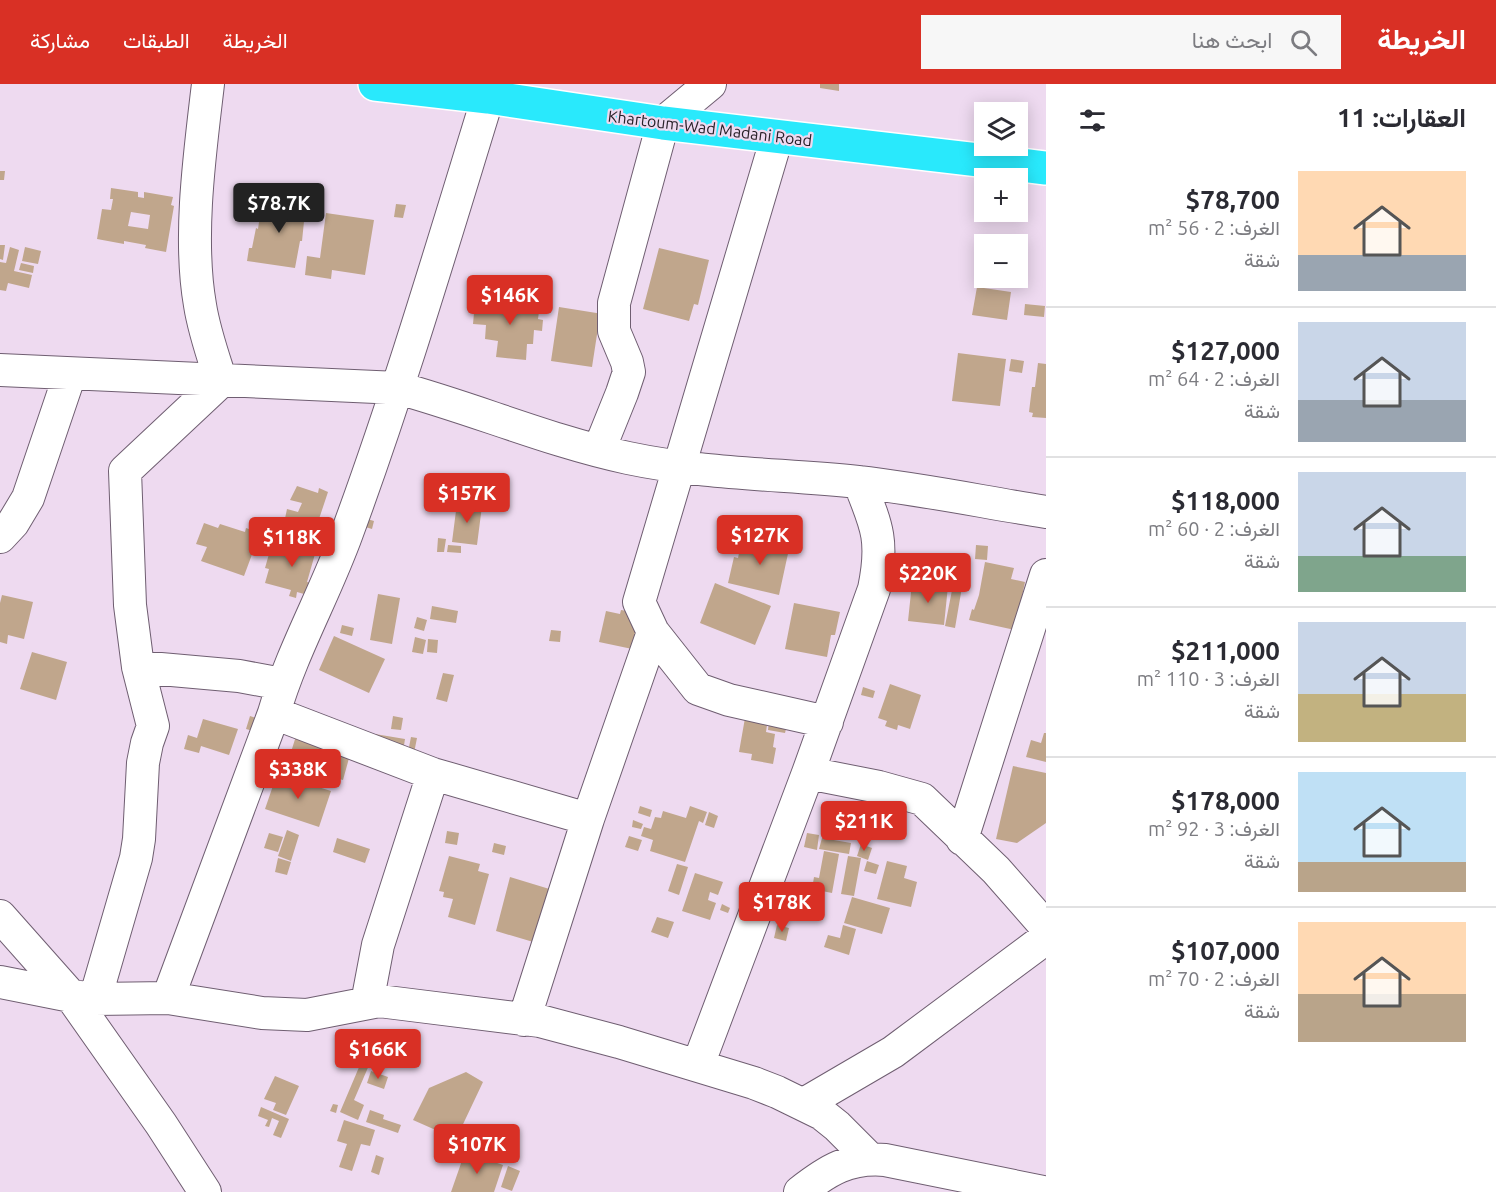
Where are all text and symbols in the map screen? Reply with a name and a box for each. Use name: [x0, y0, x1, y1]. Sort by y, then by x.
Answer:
search box: [921, 15, 1341, 69]
text: الخريطة: [1377, 23, 1466, 54]
icon: search: [1287, 26, 1320, 59]
text: ابحث هنا: [1192, 27, 1272, 52]
text: مشاركة: [30, 28, 90, 52]
text: الطبقات: [123, 28, 190, 52]
text: الخريطة: [223, 28, 288, 52]
map controls: [974, 102, 1028, 288]
button: layers: [974, 102, 1028, 156]
text: العقارات: 11: [1337, 103, 1466, 132]
icon: filters: [1076, 104, 1109, 137]
street label: Khartoum-Wad Madani Road: [607, 107, 813, 149]
button: +: [974, 168, 1028, 222]
pin: $78.7K: [230, 183, 328, 234]
text: $78,700: [1186, 185, 1280, 214]
text: $78.7K: [247, 191, 311, 214]
icon: home: [1346, 195, 1418, 267]
text: الغرف: 2 · 56 m²: [1148, 216, 1280, 239]
button: −: [974, 234, 1028, 288]
text: شقة: [1244, 248, 1280, 271]
pin: $146K: [468, 275, 552, 326]
text: $146K: [481, 283, 539, 306]
text: $127,000: [1171, 336, 1280, 365]
icon: home: [1346, 346, 1418, 418]
text: الغرف: 2 · 64 m²: [1148, 367, 1280, 390]
text: شقة: [1244, 399, 1280, 422]
pin: $157K: [425, 473, 509, 524]
text: $157K: [438, 481, 496, 504]
text: $118,000: [1171, 486, 1280, 515]
icon: home: [1346, 496, 1418, 568]
pin: $127K: [718, 515, 802, 566]
pin: $118K: [250, 517, 334, 568]
text: الغرف: 2 · 60 m²: [1148, 517, 1280, 540]
text: $127K: [731, 523, 789, 546]
text: $118K: [263, 525, 321, 548]
text: شقة: [1244, 549, 1280, 572]
pin: $220K: [886, 553, 970, 604]
text: $220K: [899, 561, 957, 584]
text: $211,000: [1171, 636, 1280, 665]
icon: home: [1346, 646, 1418, 718]
text: الغرف: 3 · 110 m²: [1137, 667, 1280, 690]
text: شقة: [1244, 699, 1280, 722]
pin: $338K: [256, 749, 340, 800]
text: $338K: [269, 757, 327, 780]
text: $178,000: [1171, 786, 1280, 815]
icon: home: [1346, 796, 1418, 868]
pin: $211K: [822, 801, 906, 852]
text: $211K: [835, 809, 893, 832]
text: الغرف: 3 · 92 m²: [1148, 817, 1280, 840]
text: شقة: [1244, 849, 1280, 872]
pin: $178K: [740, 882, 824, 933]
text: $178K: [753, 890, 811, 913]
text: $107,000: [1171, 936, 1280, 965]
icon: home: [1346, 946, 1418, 1018]
text: الغرف: 2 · 70 m²: [1148, 967, 1280, 990]
text: شقة: [1244, 999, 1280, 1022]
pin: $166K: [336, 1029, 420, 1080]
text: $166K: [349, 1037, 407, 1060]
pin: $107K: [435, 1124, 519, 1175]
text: $107K: [448, 1132, 506, 1155]

